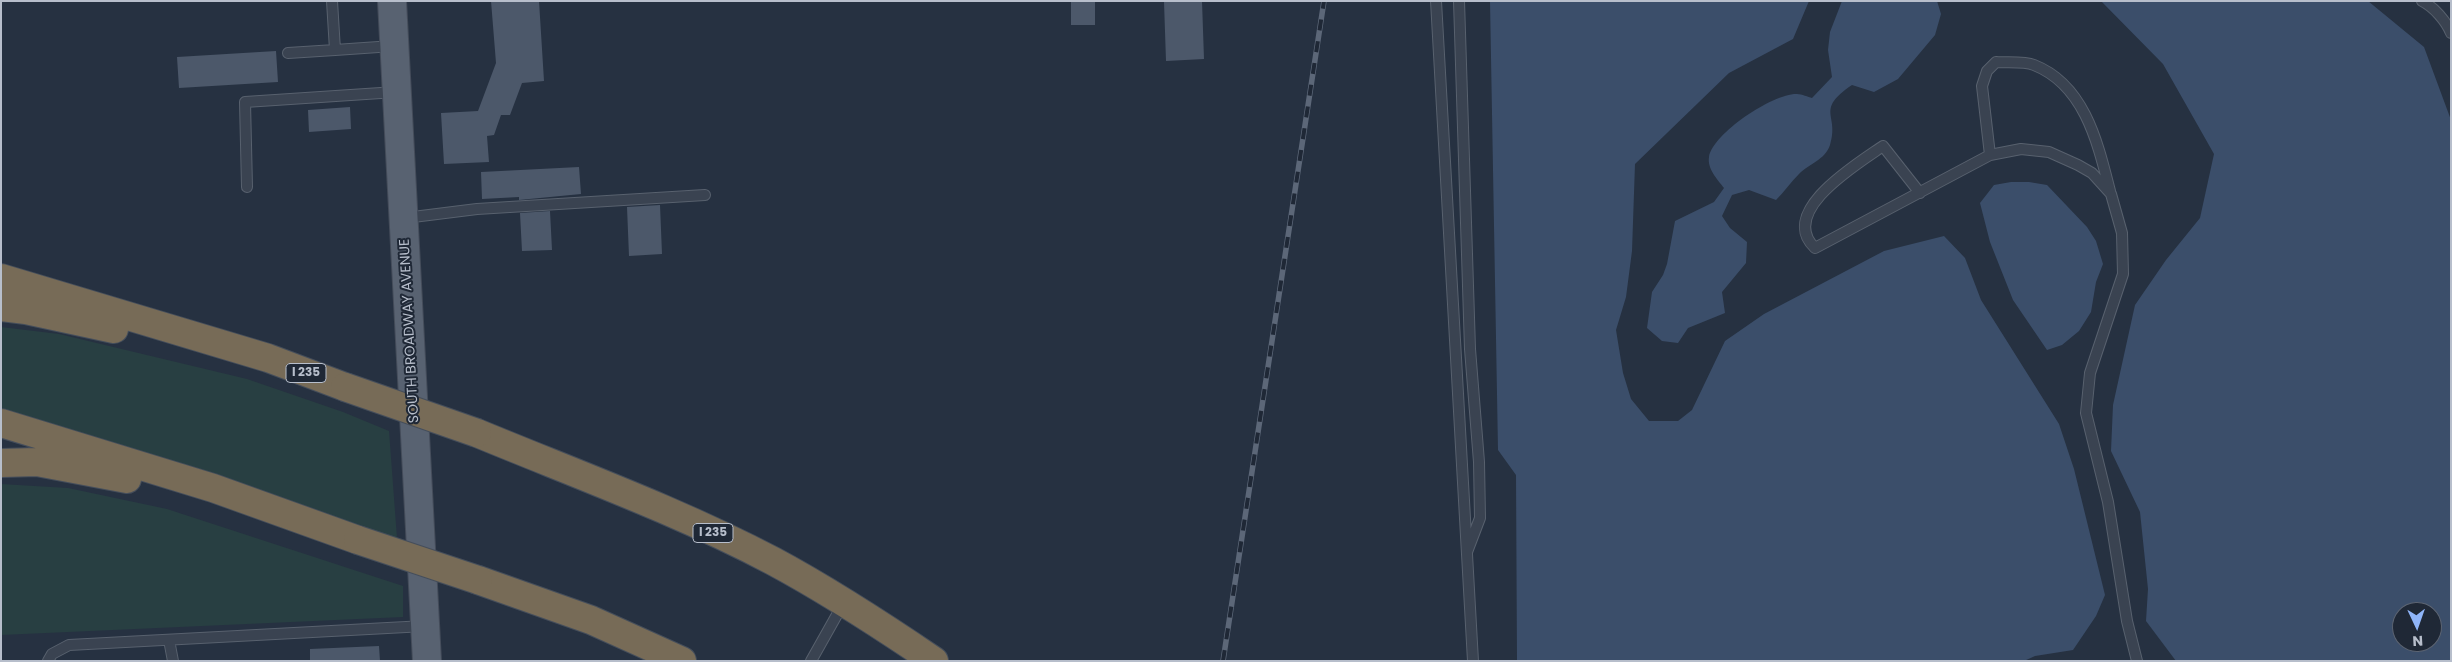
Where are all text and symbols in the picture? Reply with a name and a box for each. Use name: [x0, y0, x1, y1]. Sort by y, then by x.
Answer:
street label: SOUTH BROADWAY AVENUE: [397, 238, 423, 424]
road number: I 235: [286, 363, 326, 382]
road number: I 235: [693, 524, 733, 542]
north arrow: [2392, 602, 2442, 652]
text: N: [2412, 631, 2424, 651]

